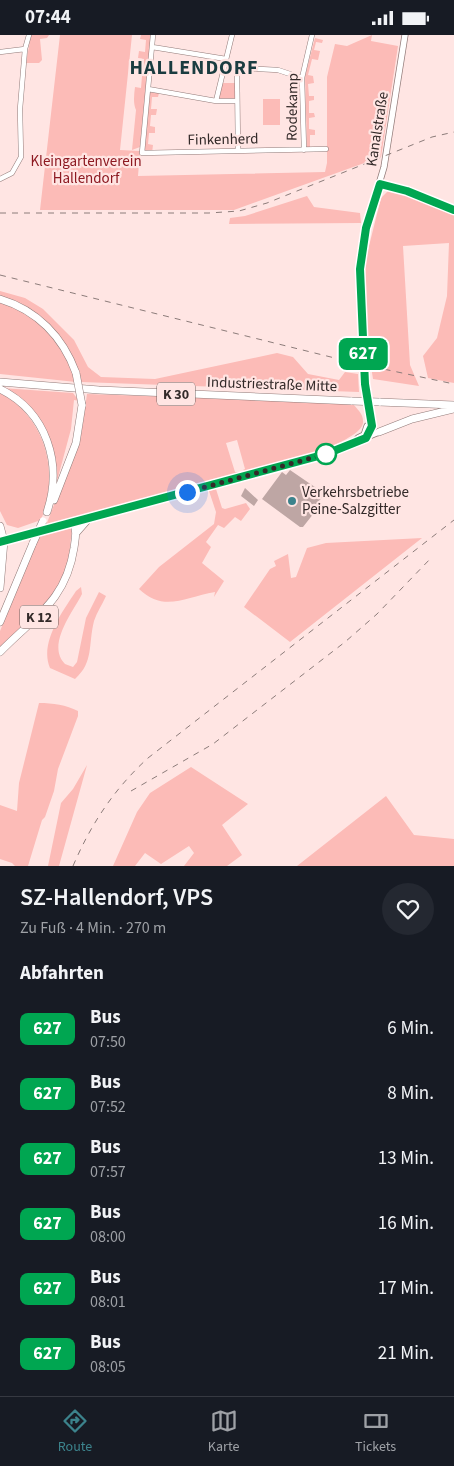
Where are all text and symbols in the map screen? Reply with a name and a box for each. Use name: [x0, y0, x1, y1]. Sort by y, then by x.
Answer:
text: 07:44: [25, 4, 71, 31]
district label: HALLENDORF: [129, 54, 259, 82]
street label: Rodekamp: [281, 73, 304, 141]
street label: Kanalstraße: [361, 90, 394, 168]
street label: Finkenherd: [187, 128, 259, 151]
park label: Kleingartenverein Hallendorf: [30, 151, 142, 189]
line badge: 627: [334, 338, 392, 370]
text: 627: [349, 341, 377, 366]
street label: Industriestraße Mitte: [207, 372, 337, 397]
road number: K 30: [157, 383, 195, 405]
unlabelled marker: [315, 443, 337, 465]
your location: [175, 480, 200, 505]
place label: Verkehrsbetriebe Peine-Salzgitter: [302, 482, 409, 520]
marker: Verkehrsbetriebe Peine-Salzgitter: [286, 495, 298, 507]
road number: K 12: [20, 605, 58, 629]
text: SZ-Hallendorf, VPS: [20, 880, 213, 915]
button: heart: [382, 883, 434, 935]
text: Zu Fuß · 4 Min. · 270 m: [20, 917, 166, 939]
text: Abfahrten: [20, 960, 104, 987]
text: Bus: [90, 1004, 121, 1031]
text: 6 Min.: [387, 1015, 434, 1042]
text: 627: [33, 1016, 62, 1041]
text: 07:50: [90, 1031, 126, 1053]
text: Bus: [90, 1069, 121, 1096]
text: 8 Min.: [387, 1080, 434, 1107]
text: 627: [33, 1081, 62, 1106]
text: 07:52: [90, 1096, 126, 1118]
text: Bus: [90, 1134, 121, 1161]
text: 13 Min.: [378, 1145, 434, 1172]
text: 627: [33, 1146, 62, 1171]
text: 07:57: [90, 1161, 126, 1183]
text: Bus: [90, 1199, 121, 1226]
text: 16 Min.: [378, 1210, 434, 1237]
text: 627: [33, 1211, 62, 1236]
text: 08:00: [90, 1226, 126, 1248]
text: Bus: [90, 1264, 121, 1291]
text: 17 Min.: [378, 1275, 434, 1302]
text: 627: [33, 1276, 62, 1301]
text: 08:01: [90, 1291, 126, 1313]
text: Bus: [90, 1329, 121, 1356]
text: 21 Min.: [378, 1340, 434, 1367]
text: 627: [33, 1341, 62, 1366]
text: 08:05: [90, 1356, 126, 1378]
tab: Route: [58, 1407, 92, 1457]
tab: Karte: [208, 1407, 239, 1457]
tab: Tickets: [355, 1407, 396, 1457]

